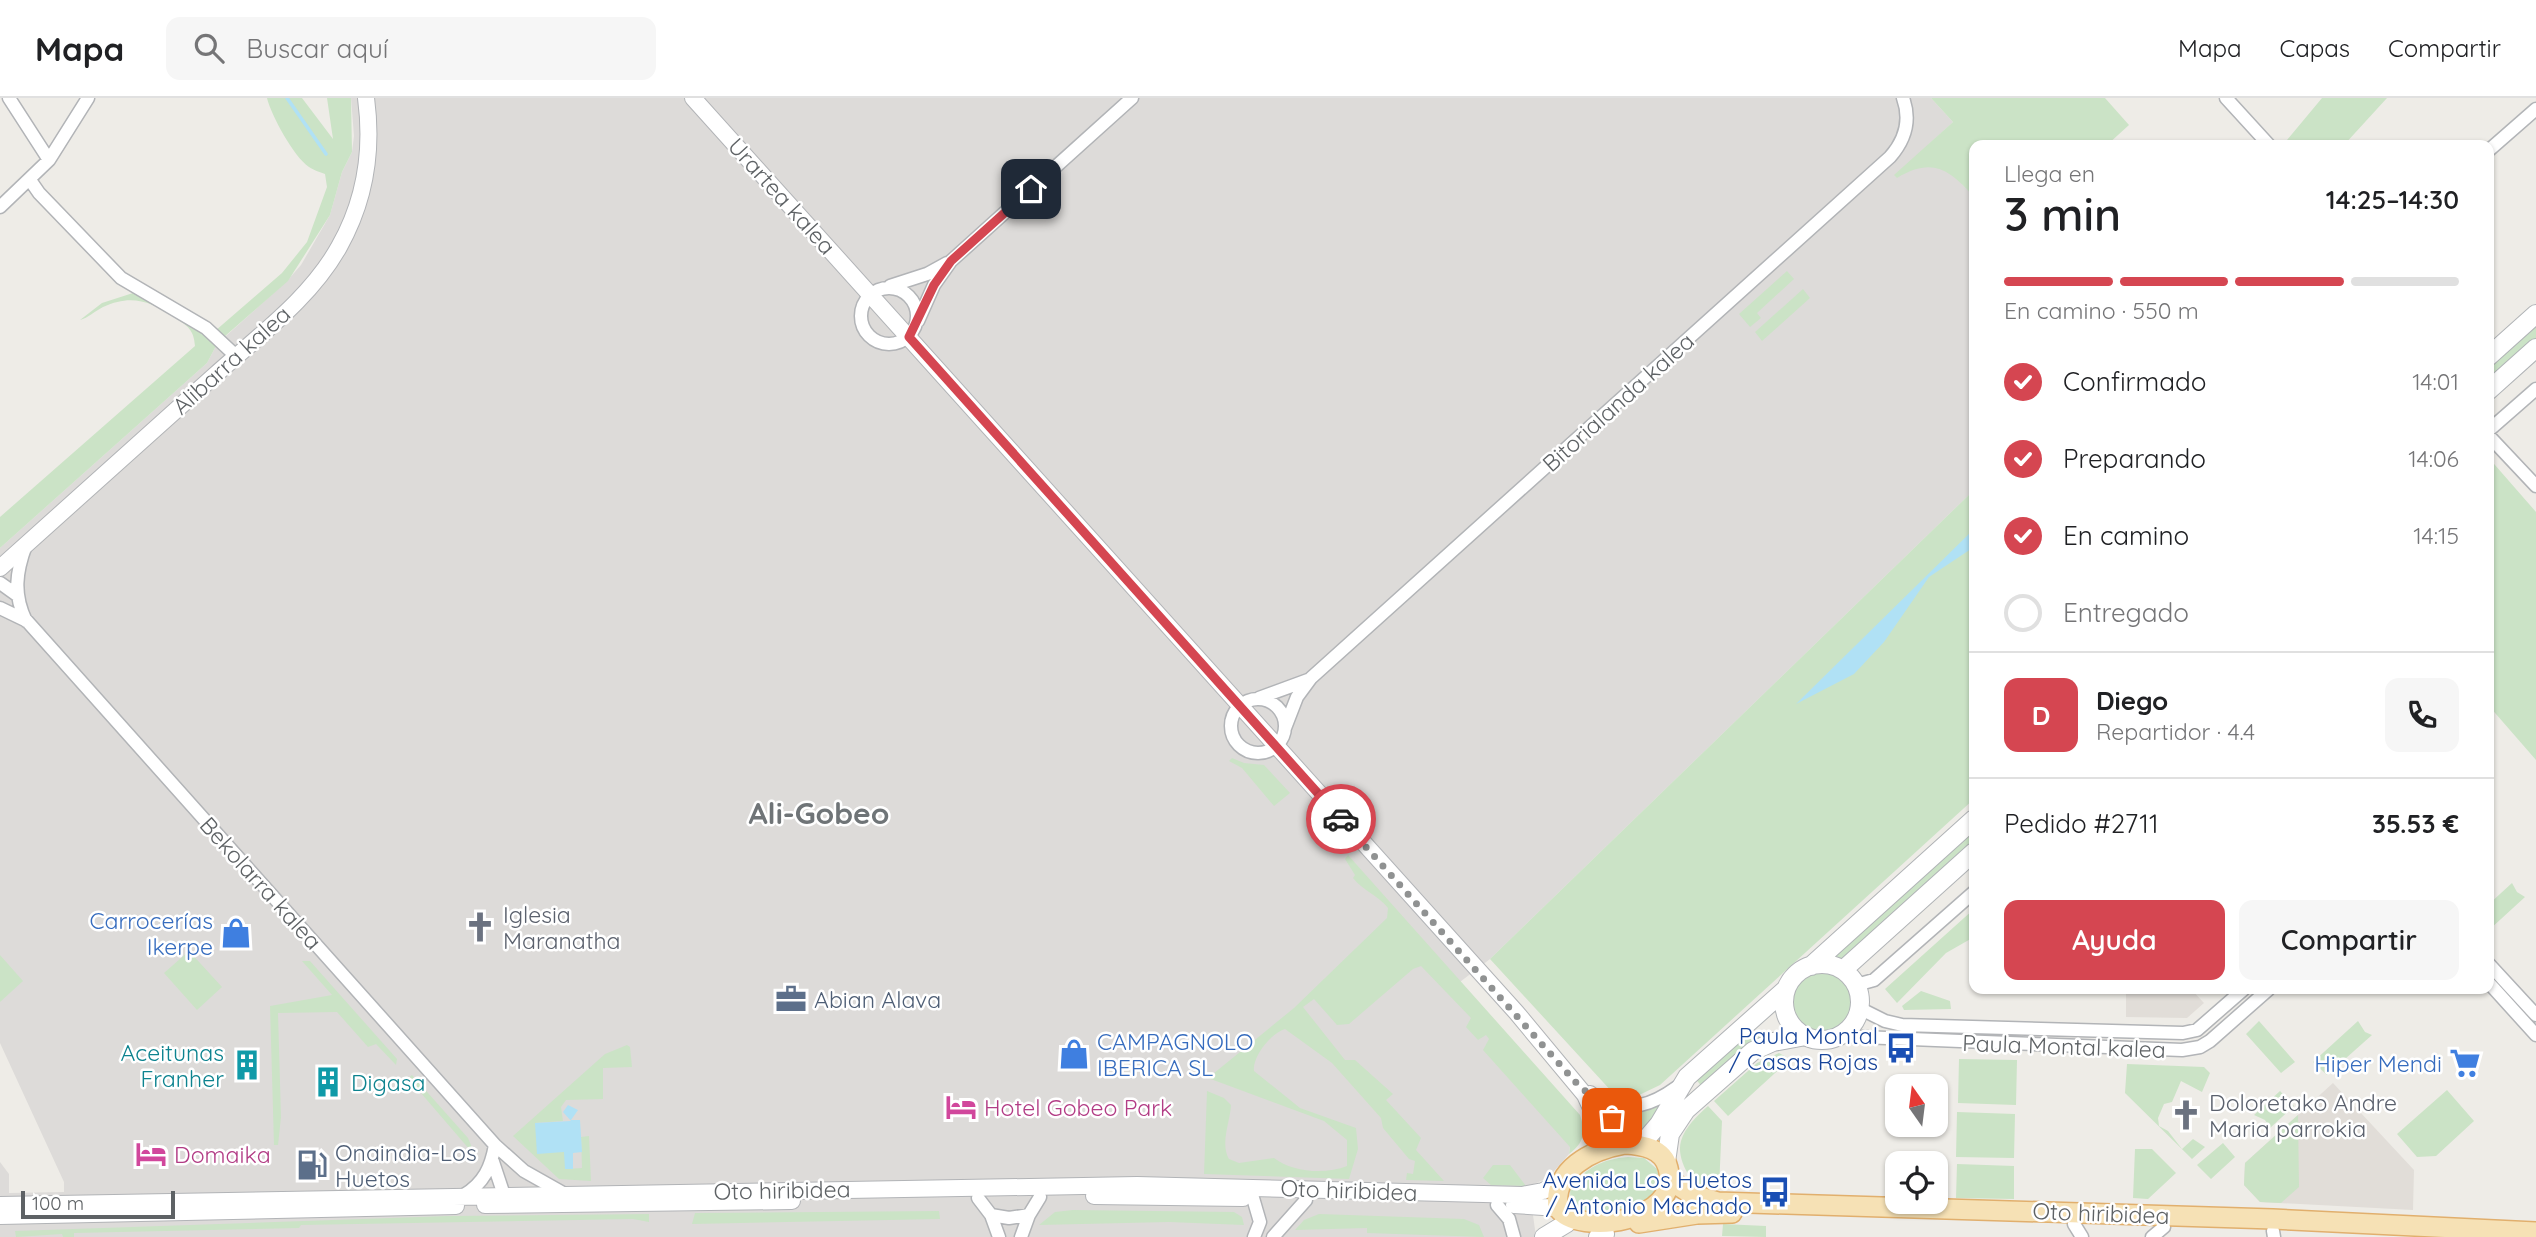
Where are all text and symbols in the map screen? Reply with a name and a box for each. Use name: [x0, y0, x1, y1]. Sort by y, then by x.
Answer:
search box: [166, 17, 656, 80]
text: Mapa: [35, 28, 124, 69]
icon: search: [190, 29, 228, 67]
text: Buscar aquí: [246, 32, 388, 65]
text: Mapa: [2178, 33, 2242, 63]
text: Capas: [2280, 33, 2350, 63]
text: Compartir: [2388, 33, 2501, 63]
street label: Urartea kalea: [722, 132, 842, 260]
pin: [1001, 159, 1061, 219]
text: Llega en: [2004, 159, 2095, 188]
icon: home: [1012, 170, 1050, 208]
text: 14:25–14:30: [2326, 183, 2459, 216]
text: 3 min: [2004, 185, 2121, 243]
text: En camino · 550 m: [2004, 296, 2199, 325]
street label: Alibarra kalea: [166, 299, 296, 421]
street label: Bitorialanda kalea: [1536, 326, 1700, 478]
icon: check: [2004, 363, 2042, 401]
text: Confirmado: [2063, 365, 2207, 398]
text: 14:01: [2412, 367, 2459, 396]
icon: check: [2004, 440, 2042, 478]
text: Preparando: [2063, 442, 2206, 475]
text: 14:06: [2408, 444, 2459, 473]
icon: check: [2004, 517, 2042, 555]
text: En camino: [2063, 519, 2189, 552]
text: 14:15: [2413, 521, 2459, 550]
text: Entregado: [2063, 596, 2189, 629]
button: phone: [2385, 678, 2459, 752]
text: Diego: [2096, 684, 2168, 717]
text: D: [2032, 699, 2050, 732]
text: Repartidor · 4.4: [2096, 717, 2255, 746]
courier: [1306, 784, 1376, 854]
district label: Ali-Gobeo: [748, 794, 890, 832]
icon: car: [1322, 800, 1360, 838]
text: Pedido #2711: [2004, 807, 2159, 840]
text: 35.53 €: [2372, 807, 2459, 840]
street label: Bekolarra kalea: [194, 811, 328, 955]
place label: Iglesia Maranatha: [503, 900, 621, 955]
button: Ayuda: [2004, 900, 2225, 980]
button: Compartir: [2239, 900, 2459, 980]
place label: Carrocerías Ikerpe: [90, 906, 213, 961]
church icon: Iglesia Maranatha: [463, 910, 497, 944]
shop icon: Carrocerías Ikerpe: [219, 916, 253, 950]
office icon: Abian Alava: [774, 982, 808, 1016]
place label: Abian Alava: [814, 985, 941, 1014]
place label: Paula Montal / Casas Rojas: [1729, 1021, 1878, 1076]
place label: CAMPAGNOLO IBERICA SL: [1097, 1027, 1253, 1082]
street label: Paula Montal kalea: [1962, 1028, 2166, 1064]
bus stop icon: Paula Montal / Casas Rojas: [1884, 1031, 1918, 1065]
shop icon: CAMPAGNOLO IBERICA SL: [1057, 1037, 1091, 1071]
place label: Aceitunas Franher: [120, 1038, 224, 1093]
supermarket icon: Hiper Mendi: [2448, 1046, 2482, 1080]
building icon: Aceitunas Franher: [230, 1048, 264, 1082]
place label: Hiper Mendi: [2314, 1049, 2442, 1078]
building icon: Digasa: [311, 1065, 345, 1099]
place label: Digasa: [351, 1068, 426, 1097]
north arrow: [1885, 1074, 1948, 1138]
map controls: [1885, 1074, 1948, 1214]
pin: [1582, 1088, 1642, 1148]
place label: Doloretako Andre Maria parrokia: [2209, 1088, 2397, 1143]
hotel icon: Hotel Gobeo Park: [944, 1090, 978, 1124]
place label: Hotel Gobeo Park: [984, 1093, 1172, 1122]
church icon: Doloretako Andre Maria parrokia: [2169, 1098, 2203, 1132]
icon: bag: [1593, 1099, 1631, 1137]
hotel icon: Domaika: [134, 1137, 168, 1171]
place label: Onaindia-Los Huetos: [335, 1138, 477, 1193]
place label: Domaika: [174, 1140, 271, 1169]
fuel station icon: Onaindia-Los Huetos: [295, 1148, 329, 1182]
button: locate: [1885, 1151, 1948, 1214]
place label: Avenida Los Huetos / Antonio Machado: [1542, 1165, 1752, 1220]
street label: Oto hiribidea: [1280, 1173, 1418, 1207]
street label: Oto hiribidea: [713, 1174, 851, 1206]
bus stop icon: Avenida Los Huetos / Antonio Machado: [1758, 1175, 1792, 1209]
scale bar: [21, 1188, 175, 1220]
text: 100 m: [32, 1191, 84, 1215]
street label: Oto hiribidea: [2032, 1196, 2170, 1230]

